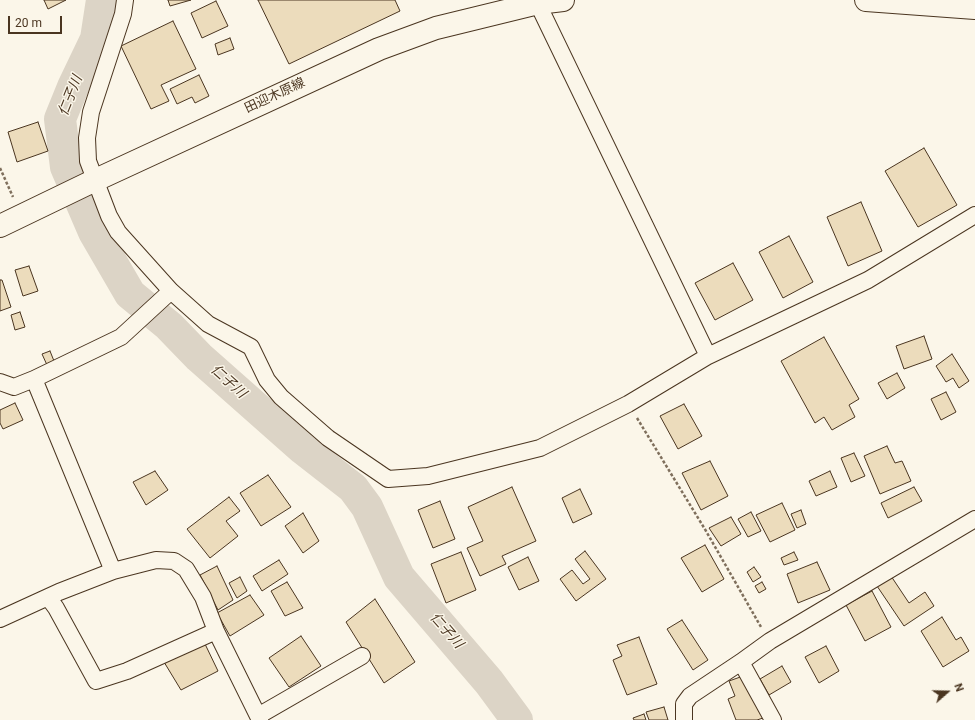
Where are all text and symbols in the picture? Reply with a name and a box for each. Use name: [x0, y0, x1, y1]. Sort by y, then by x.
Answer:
scale bar: [10, 8, 64, 34]
text: 20 m: [15, 16, 42, 30]
water label: 仁子川: [55, 73, 87, 119]
street label: 田迎木原線: [242, 75, 308, 117]
water label: 仁子川: [207, 362, 249, 402]
water label: 仁子川: [426, 610, 466, 652]
north arrow: [927, 672, 967, 712]
text: N: [951, 682, 966, 694]

